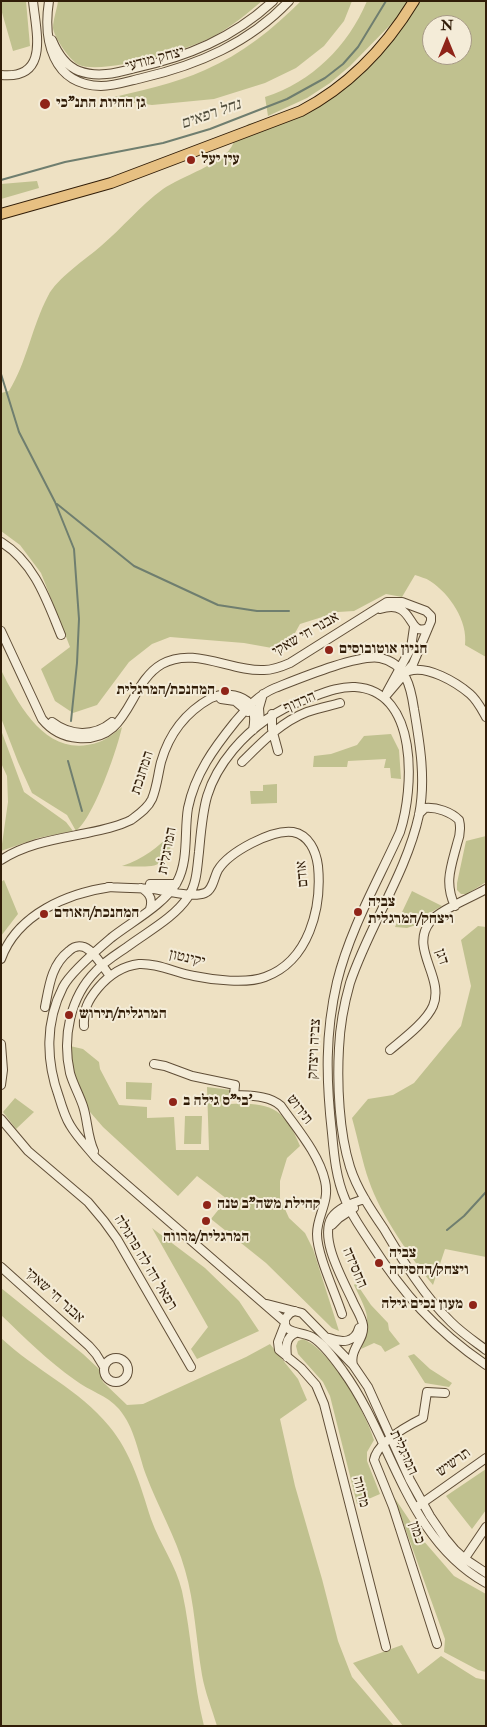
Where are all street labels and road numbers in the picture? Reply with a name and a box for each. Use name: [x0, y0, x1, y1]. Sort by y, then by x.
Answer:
street label: יצחק מודעי: [124, 44, 186, 76]
street label: אבנר חי שאקי: [269, 609, 343, 661]
street label: הרדוף: [281, 688, 319, 718]
street label: המחנכת: [128, 749, 158, 797]
street label: המרגלית: [155, 826, 181, 876]
street label: אודם: [293, 860, 313, 888]
street label: יקינטון: [167, 946, 207, 972]
street label: דגן: [430, 947, 452, 967]
street label: צביה ויצחק: [304, 1018, 326, 1080]
street label: תירוש: [282, 1092, 316, 1128]
street label: רפאל דה לה פרגולה: [109, 1212, 181, 1314]
street label: החסידה: [337, 1245, 371, 1291]
street label: אבנר חי שאקי: [20, 1264, 88, 1328]
street label: המרגלית: [385, 1428, 421, 1478]
street label: תרשיש: [433, 1445, 475, 1481]
street label: מרווה: [347, 1475, 373, 1509]
street label: כמון: [404, 1519, 428, 1547]

